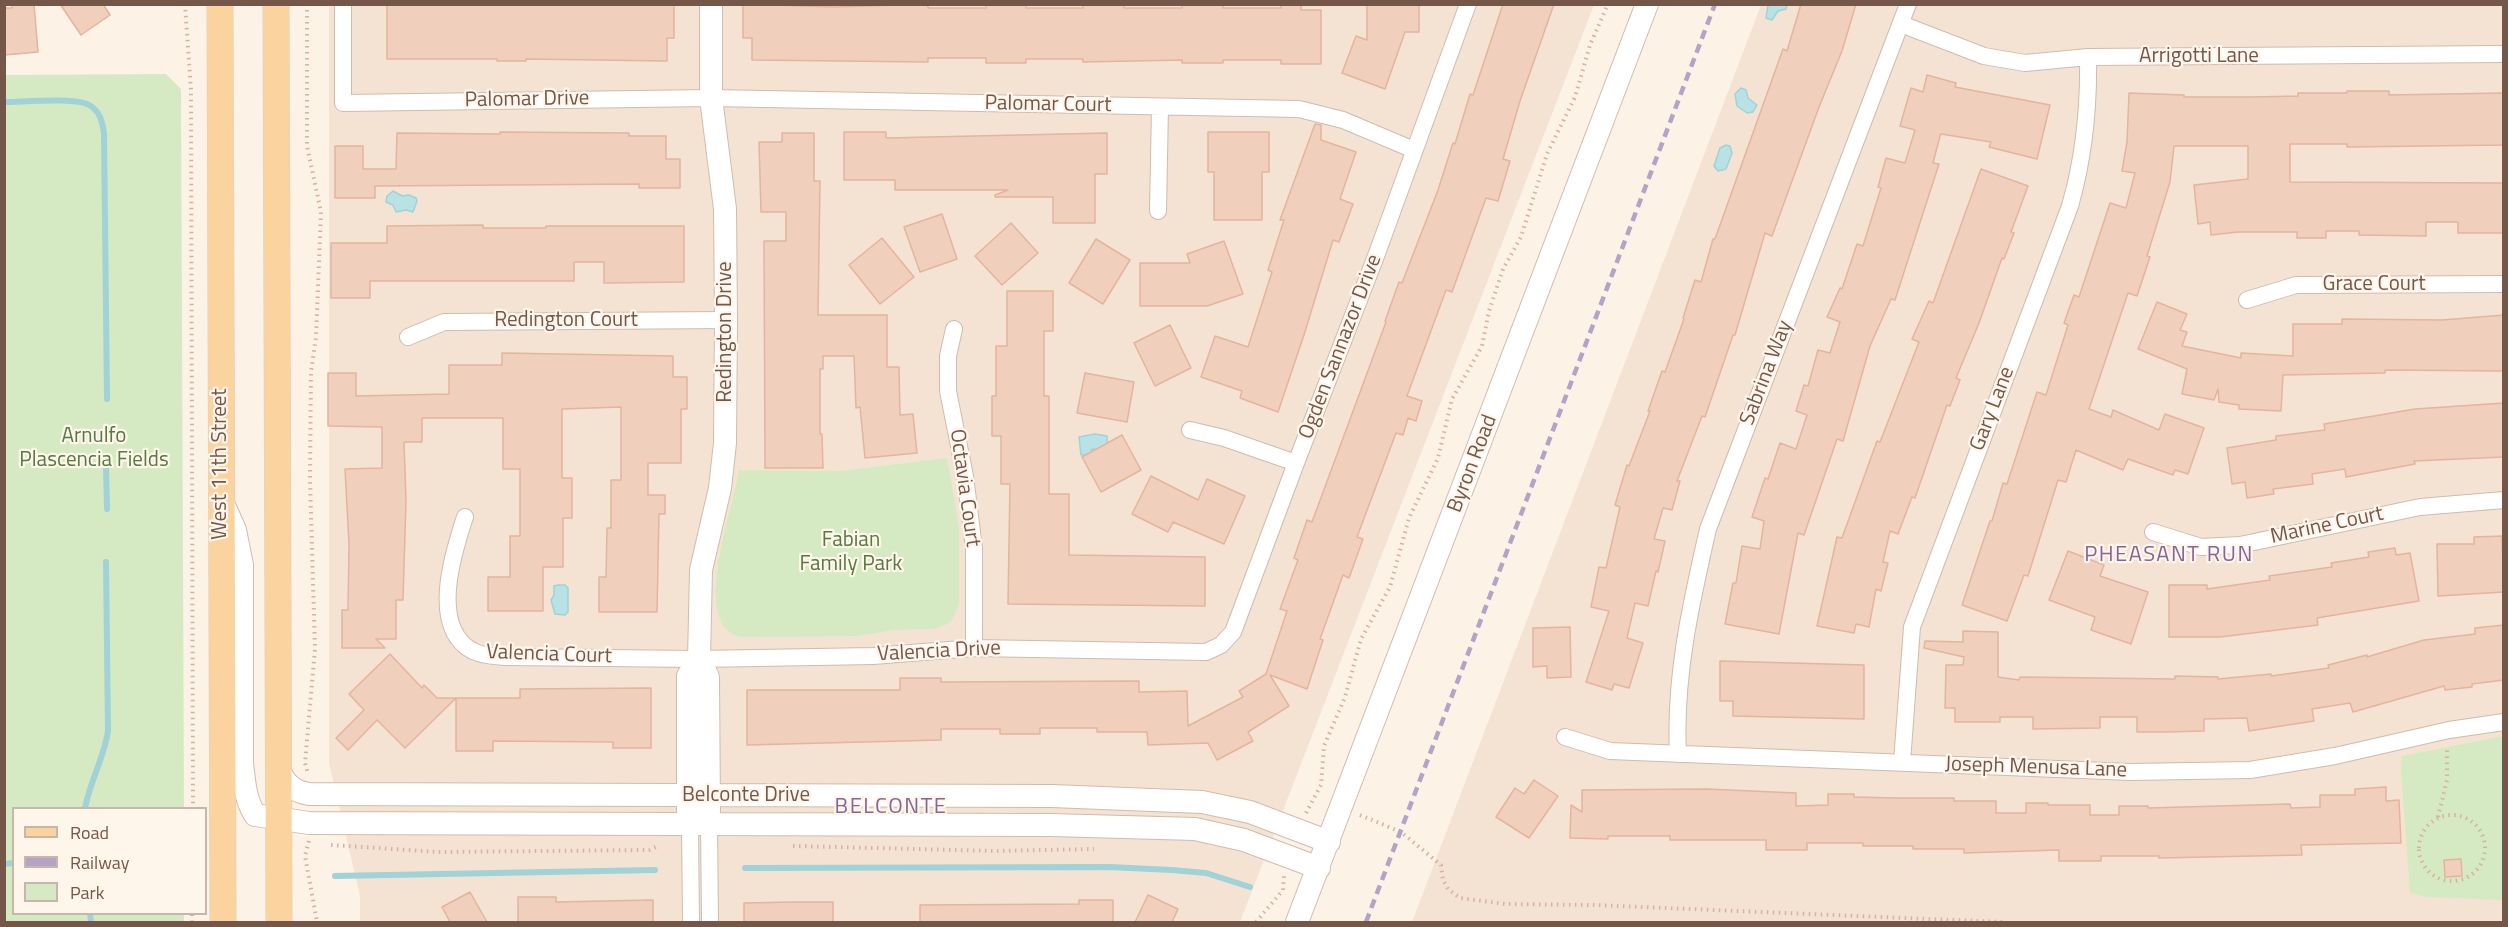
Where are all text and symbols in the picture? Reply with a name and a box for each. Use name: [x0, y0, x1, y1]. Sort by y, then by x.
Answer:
street label: Arrigotti Lane: [2139, 44, 2259, 70]
street label: Palomar Drive: [464, 86, 590, 114]
street label: Palomar Court: [984, 91, 1112, 119]
street label: Ogden Sannazor Drive: [1294, 251, 1388, 443]
street label: Redington Drive: [713, 261, 739, 403]
street label: Grace Court: [2322, 272, 2426, 298]
street label: Redington Court: [494, 308, 638, 334]
street label: Sabrina Way: [1736, 317, 1798, 429]
street label: Gary Lane: [1965, 363, 2021, 455]
street label: West 11th Street: [208, 388, 234, 540]
street label: Byron Road: [1443, 412, 1503, 516]
park label: Arnulfo Plascencia Fields: [19, 424, 169, 474]
street label: Octavia Court: [943, 427, 985, 549]
street label: Marine Court: [2268, 502, 2386, 550]
park label: Fabian Family Park: [800, 528, 902, 578]
district label: PHEASANT RUN: [2084, 543, 2254, 569]
street label: Valencia Drive: [877, 636, 1001, 668]
street label: Valencia Court: [486, 640, 612, 670]
street label: Joseph Menusa Lane: [1944, 752, 2128, 784]
street label: Belconte Drive: [682, 783, 810, 809]
district label: BELCONTE: [835, 795, 947, 821]
legend: [12, 807, 207, 915]
text: Road: [70, 819, 109, 846]
text: Railway: [70, 849, 129, 876]
text: Park: [70, 879, 104, 906]

